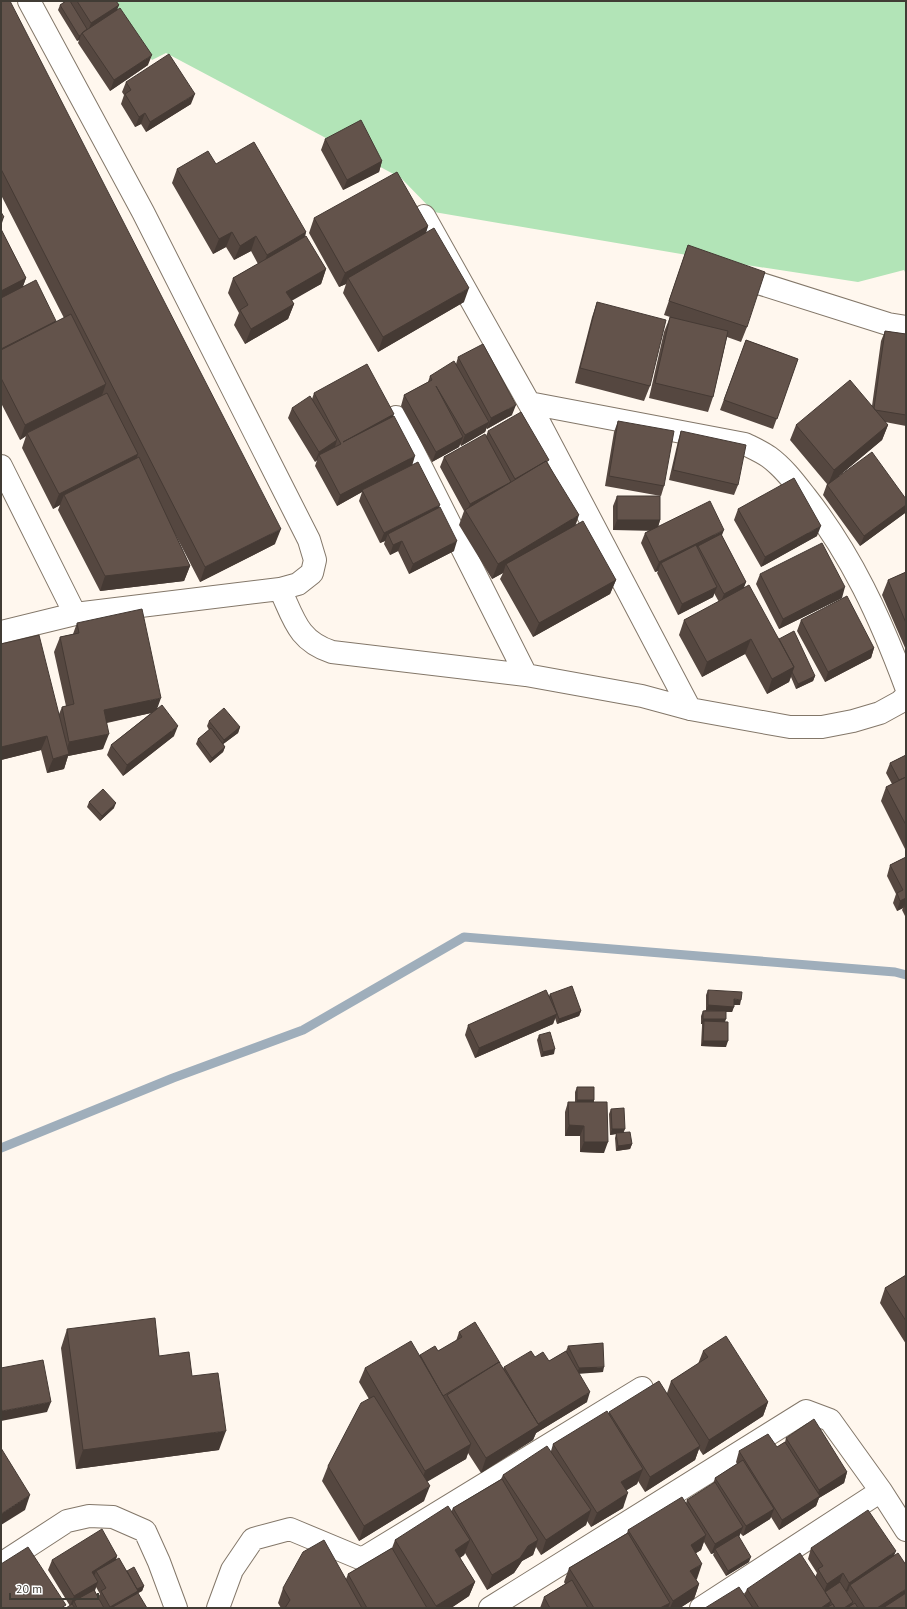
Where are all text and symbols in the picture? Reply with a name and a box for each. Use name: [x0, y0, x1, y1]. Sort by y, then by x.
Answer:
scale bar: [10, 1575, 98, 1601]
text: 20 m: [16, 1581, 42, 1596]

